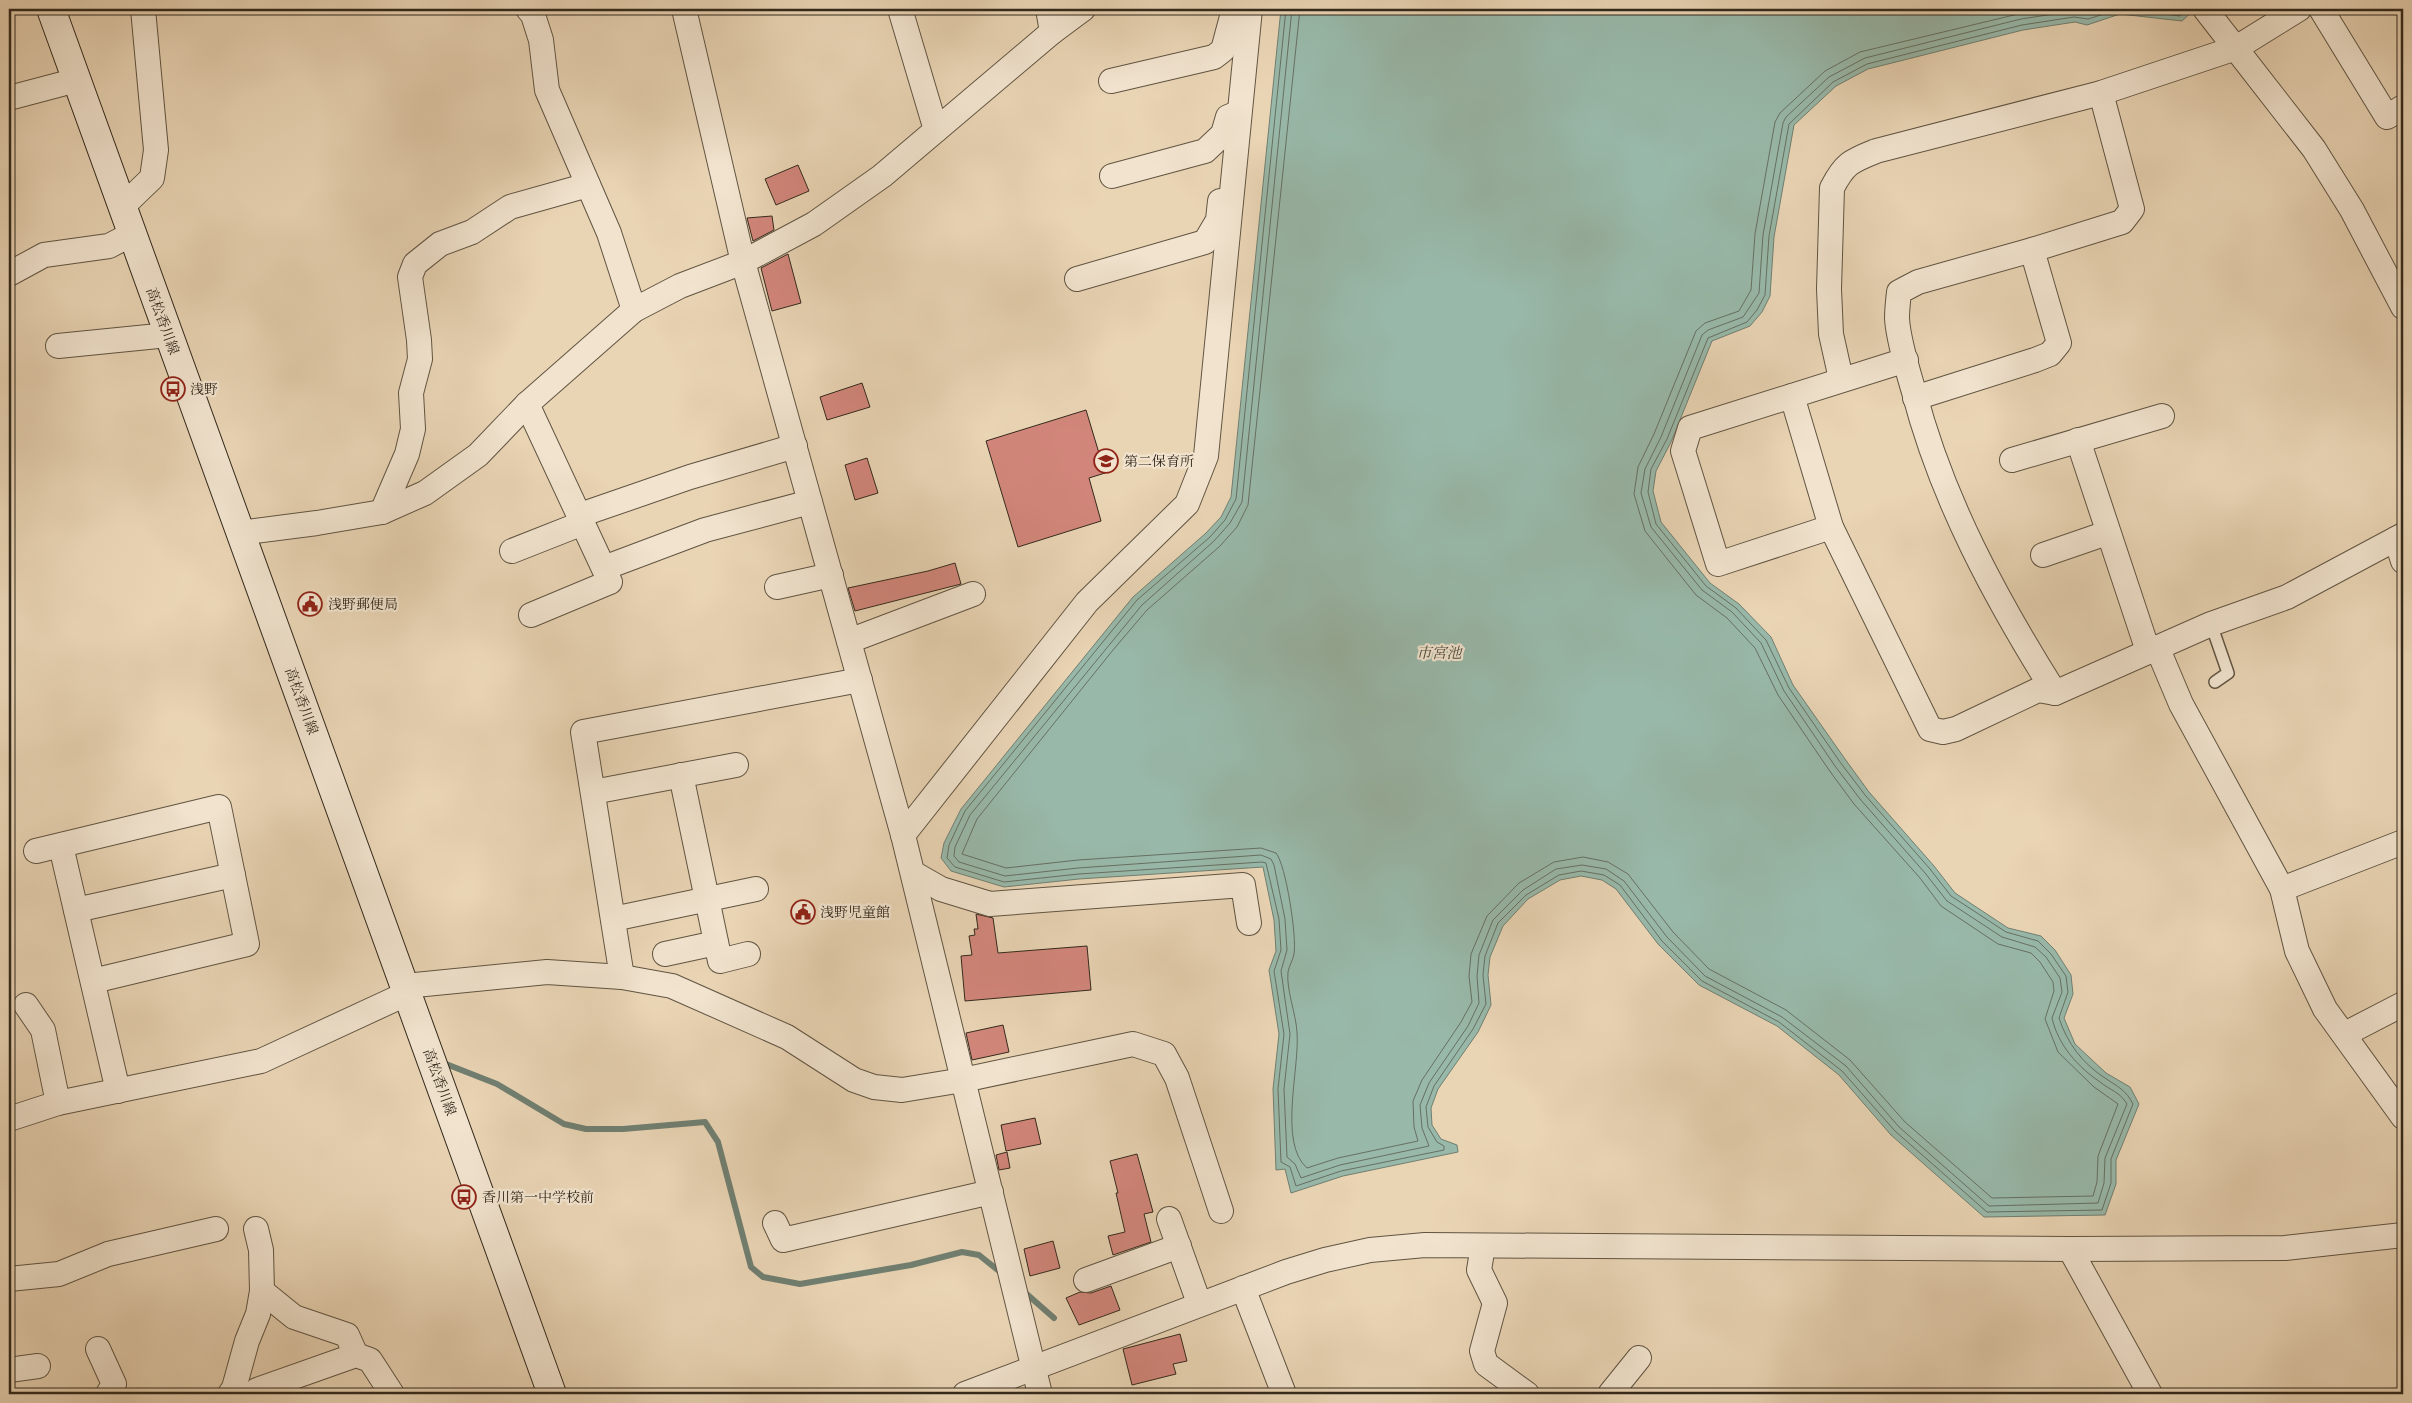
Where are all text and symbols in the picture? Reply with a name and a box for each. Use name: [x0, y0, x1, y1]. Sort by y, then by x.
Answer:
street label: 高松香川線: [141, 285, 182, 358]
bus stop icon: 浅野: [160, 376, 186, 402]
place label: 浅野: [190, 381, 218, 400]
school or university icon: 第二保育所: [1093, 448, 1119, 474]
place label: 第二保育所: [1124, 453, 1194, 472]
public building icon: 浅野郵便局: [297, 591, 323, 617]
place label: 浅野郵便局: [328, 596, 398, 615]
water label: 市宮池: [1416, 644, 1463, 665]
street label: 高松香川線: [280, 665, 321, 738]
public building icon: 浅野児童館: [790, 899, 816, 925]
place label: 浅野児童館: [820, 904, 890, 923]
street label: 高松香川線: [418, 1046, 459, 1119]
bus stop icon: 香川第一中学校前: [451, 1184, 477, 1210]
place label: 香川第一中学校前: [482, 1189, 594, 1208]

